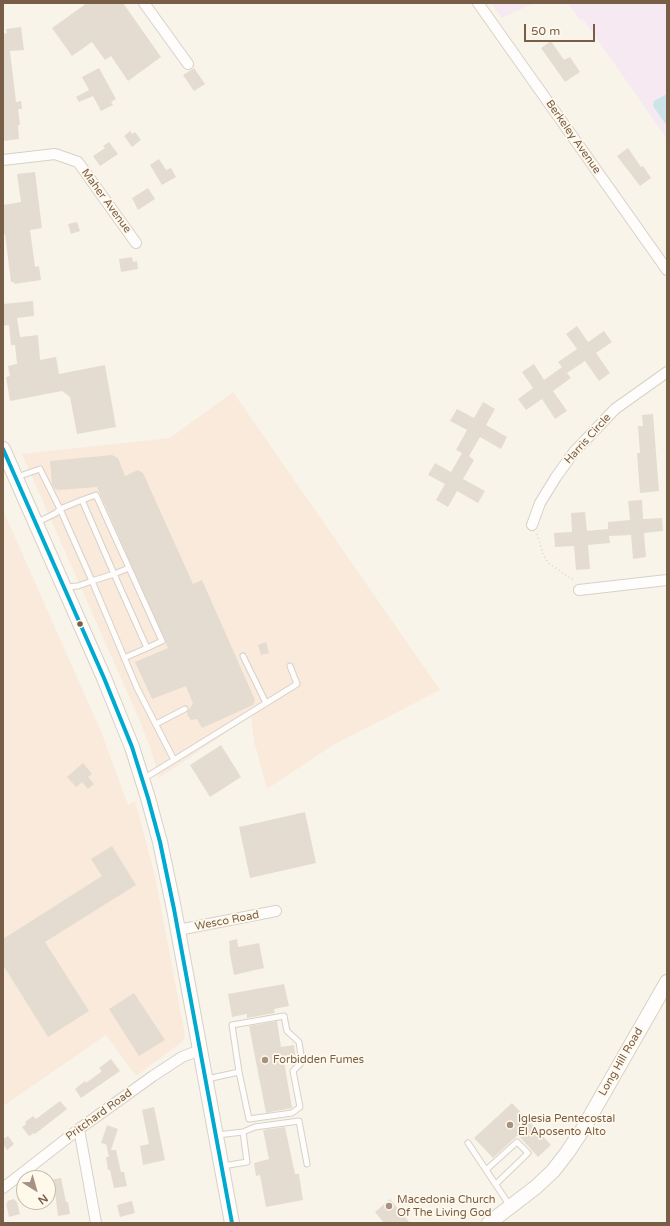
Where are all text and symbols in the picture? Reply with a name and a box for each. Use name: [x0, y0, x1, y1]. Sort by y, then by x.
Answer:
scale bar: [526, 16, 597, 42]
text: 50 m: [531, 24, 560, 38]
street label: Berkeley Avenue: [543, 98, 603, 176]
street label: Maher Avenue: [78, 166, 134, 236]
street label: Harris Circle: [562, 411, 614, 467]
unlabelled marker: [75, 619, 85, 629]
street label: Wesco Road: [194, 908, 260, 934]
street label: Long Hill Road: [596, 1026, 646, 1098]
place label: Forbidden Fumes: [273, 1053, 364, 1067]
marker: Forbidden Fumes: [260, 1055, 270, 1065]
street label: Pritchard Road: [63, 1087, 135, 1143]
place label: Iglesia Pentecostal El Aposento Alto: [518, 1112, 615, 1138]
marker: Iglesia Pentecostal El Aposento Alto: [505, 1120, 515, 1130]
north arrow: [16, 1170, 56, 1210]
text: N: [35, 1191, 50, 1207]
place label: Macedonia Church Of The Living God: [397, 1193, 496, 1219]
marker: Macedonia Church Of The Living God: [384, 1201, 394, 1211]

